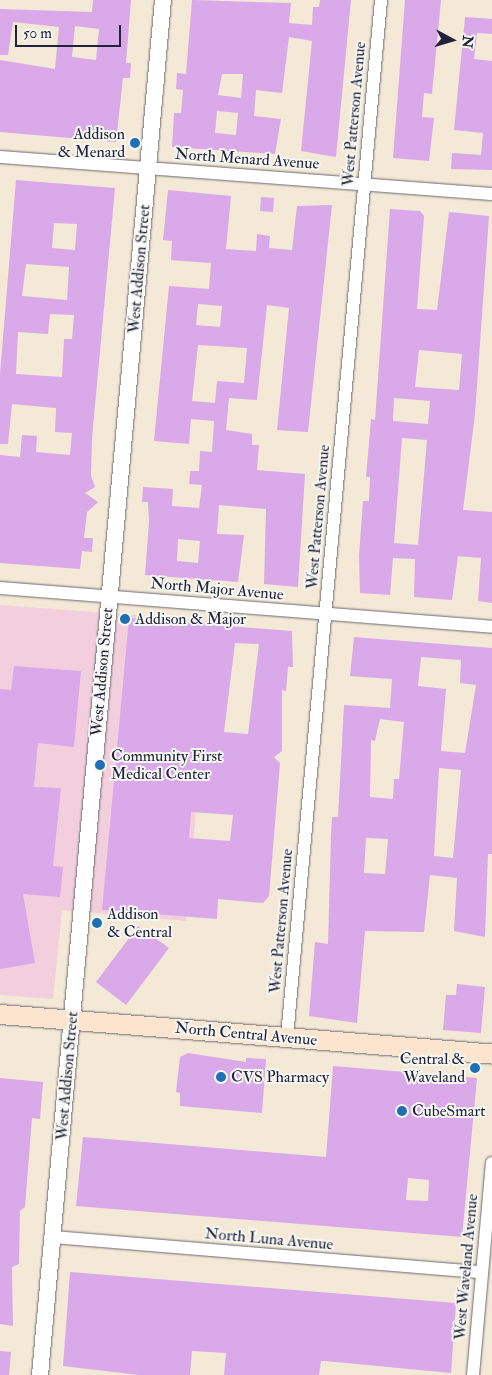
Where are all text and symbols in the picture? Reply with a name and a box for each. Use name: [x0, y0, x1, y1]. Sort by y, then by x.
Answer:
scale bar: [18, 15, 124, 47]
north arrow: [427, 15, 477, 65]
text: 50 m: [23, 24, 52, 43]
text: N: [458, 34, 477, 49]
street label: West Patterson Avenue: [338, 41, 370, 187]
place label: Addison & Menard: [58, 124, 125, 162]
marker: Addison & Menard: [129, 137, 141, 149]
street label: North Menard Avenue: [174, 144, 320, 174]
street label: West Addison Street: [124, 204, 154, 334]
street label: West Patterson Avenue: [302, 444, 334, 590]
street label: North Major Avenue: [150, 574, 284, 604]
street label: West Addison Street: [87, 607, 117, 737]
place label: Addison & Major: [135, 609, 246, 629]
marker: Addison & Major: [119, 613, 131, 625]
place label: Community First Medical Center: [111, 746, 222, 784]
marker: Community First Medical Center: [93, 758, 107, 772]
street label: West Patterson Avenue: [265, 848, 297, 994]
place label: Addison & Central: [107, 904, 172, 942]
marker: Addison & Central: [91, 917, 103, 929]
street label: West Addison Street: [52, 1011, 82, 1141]
street label: North Central Avenue: [174, 1018, 318, 1050]
place label: Central & Waveland: [400, 1049, 465, 1087]
marker: Central & Waveland: [469, 1062, 481, 1074]
place label: CVS Pharmacy: [231, 1067, 329, 1087]
marker: CVS Pharmacy: [215, 1071, 227, 1083]
place label: CubeSmart: [412, 1101, 485, 1121]
marker: CubeSmart: [396, 1105, 408, 1117]
street label: West Waveland Avenue: [450, 1193, 482, 1341]
street label: North Luna Avenue: [204, 1224, 334, 1254]

